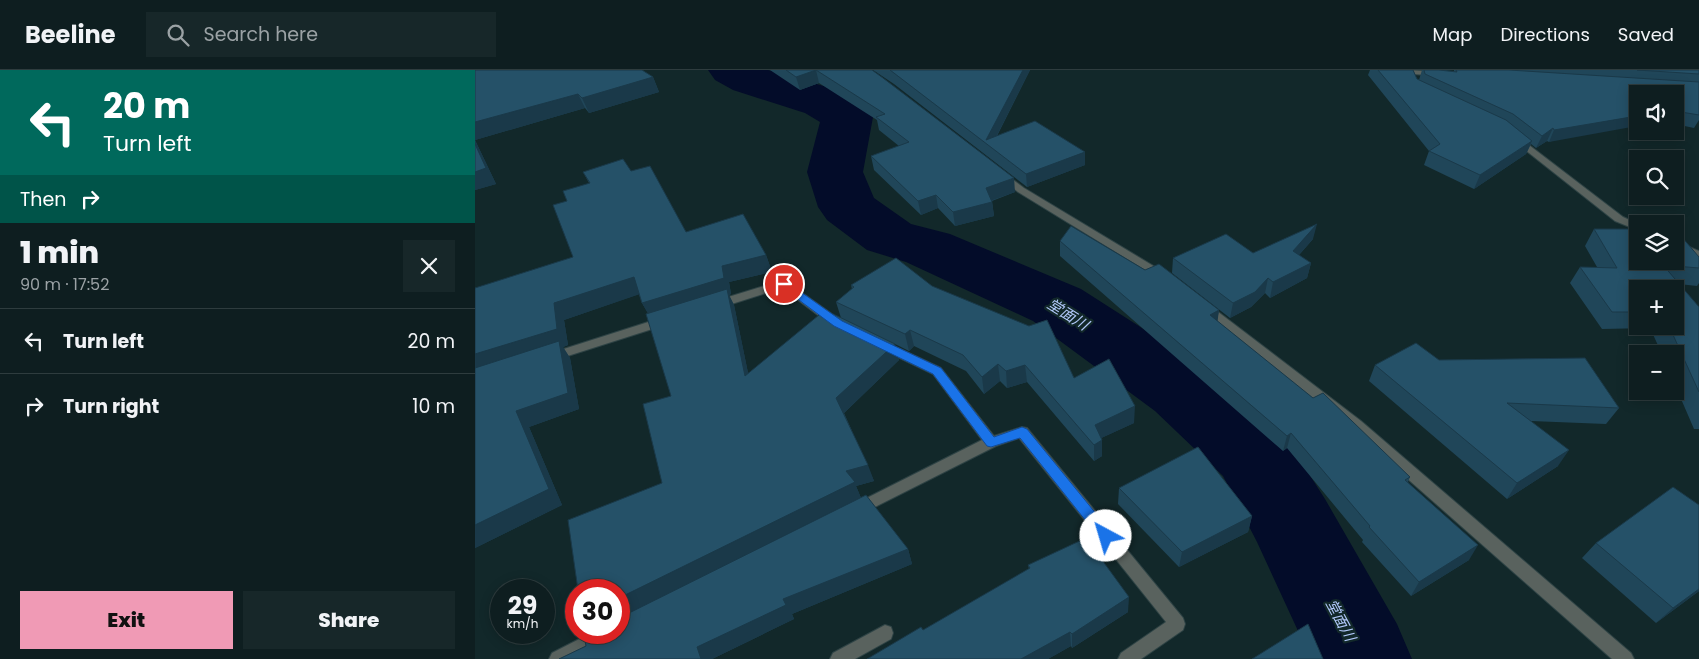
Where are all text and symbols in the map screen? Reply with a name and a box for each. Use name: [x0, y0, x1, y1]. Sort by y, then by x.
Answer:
search box: [146, 12, 496, 57]
text: Beeline: [25, 18, 116, 51]
icon: search: [164, 21, 192, 49]
text: Search here: [204, 21, 318, 48]
text: Map: [1433, 22, 1472, 47]
text: Directions: [1500, 22, 1590, 47]
text: Saved: [1618, 22, 1674, 47]
text: 20 m: [103, 81, 190, 130]
map controls: [1629, 85, 1684, 400]
button: sound: [1629, 85, 1684, 140]
icon: left: [20, 90, 85, 155]
text: Turn left: [103, 128, 191, 159]
button: search: [1629, 150, 1684, 205]
icon: right: [76, 185, 104, 213]
text: Then: [20, 186, 66, 213]
button: layers: [1629, 215, 1684, 270]
text: 1 min: [20, 231, 99, 274]
button: close: [403, 240, 455, 292]
pin: [763, 263, 805, 305]
icon: arrive: [770, 270, 798, 298]
text: 90 m · 17:52: [20, 273, 109, 296]
button: +: [1629, 280, 1684, 335]
water label: 堂面川: [1043, 293, 1094, 336]
icon: left: [20, 327, 48, 355]
text: Turn left: [63, 328, 144, 355]
text: 20 m: [407, 328, 455, 355]
button: −: [1629, 345, 1684, 400]
icon: right: [20, 392, 48, 420]
text: Turn right: [63, 393, 159, 420]
text: 10 m: [412, 393, 455, 420]
position arrow: [1079, 509, 1131, 561]
speed limit sign: 30: [565, 579, 630, 644]
text: 29: [508, 588, 537, 623]
button: Exit: [20, 591, 233, 649]
button: Share: [243, 591, 455, 649]
water label: 堂面川: [1321, 595, 1362, 647]
text: km/h: [507, 615, 538, 632]

